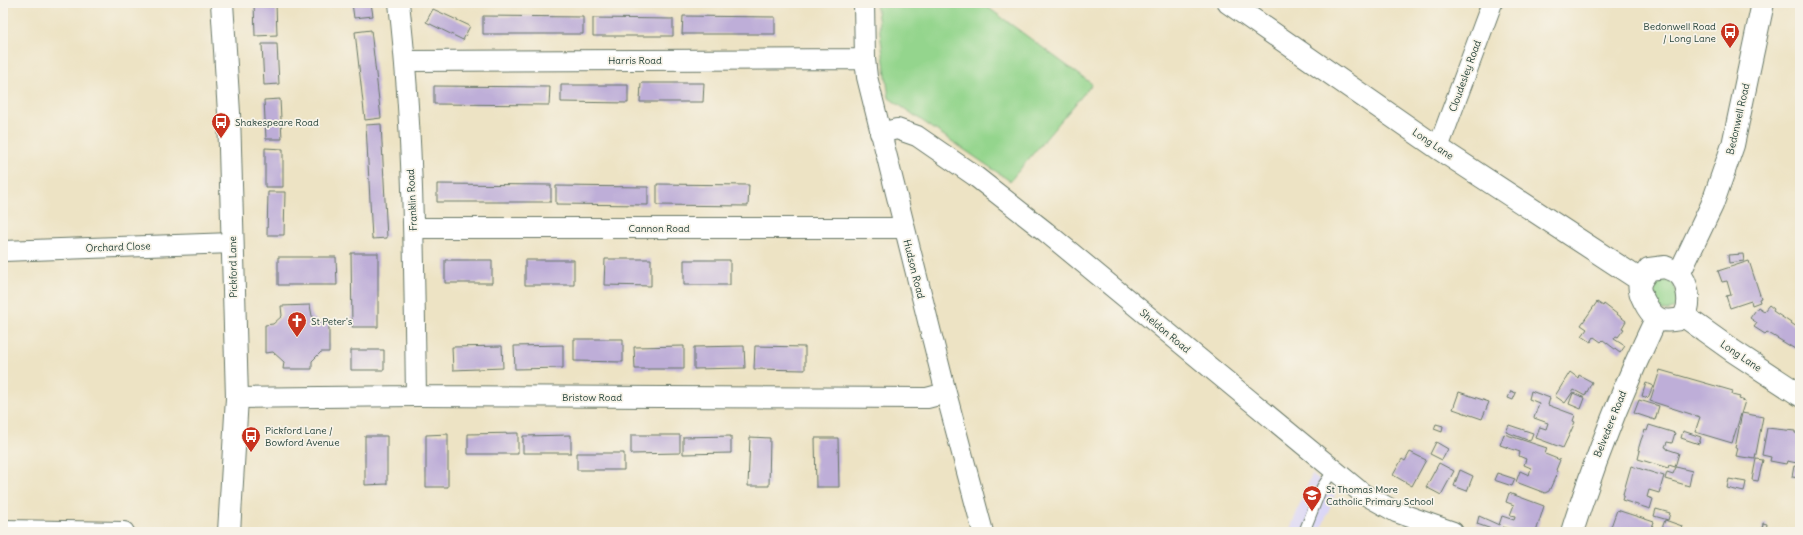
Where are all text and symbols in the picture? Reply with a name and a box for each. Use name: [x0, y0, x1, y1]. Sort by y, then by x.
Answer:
place label: Bedonwell Road / Long Lane: [1643, 20, 1716, 45]
bus stop icon: Bedonwell Road / Long Lane: [1719, 21, 1741, 49]
street label: Cloudesley Road: [1446, 38, 1484, 114]
street label: Harris Road: [608, 54, 662, 67]
street label: Bedonwell Road: [1723, 82, 1753, 156]
bus stop icon: Shakespeare Road: [210, 111, 232, 139]
place label: Shakespeare Road: [235, 116, 319, 129]
street label: Long Lane: [1410, 125, 1456, 163]
street label: Franklin Road: [404, 169, 420, 231]
street label: Cannon Road: [628, 222, 690, 235]
street label: Pickford Lane: [226, 236, 240, 298]
street label: Hudson Road: [900, 238, 928, 300]
street label: Orchard Close: [85, 239, 151, 255]
street label: Sheldon Road: [1137, 306, 1193, 356]
church icon: St Peter's: [286, 310, 308, 338]
place label: St Peter's: [311, 315, 353, 328]
street label: Long Lane: [1718, 337, 1764, 375]
street label: Belvedere Road: [1591, 389, 1629, 459]
street label: Bristow Road: [562, 391, 622, 404]
place label: Pickford Lane / Bowford Avenue: [265, 424, 340, 449]
bus stop icon: Pickford Lane / Bowford Avenue: [240, 425, 262, 453]
place label: St Thomas More Catholic Primary School: [1326, 483, 1434, 508]
school or university icon: St Thomas More Catholic Primary School: [1301, 484, 1323, 512]

